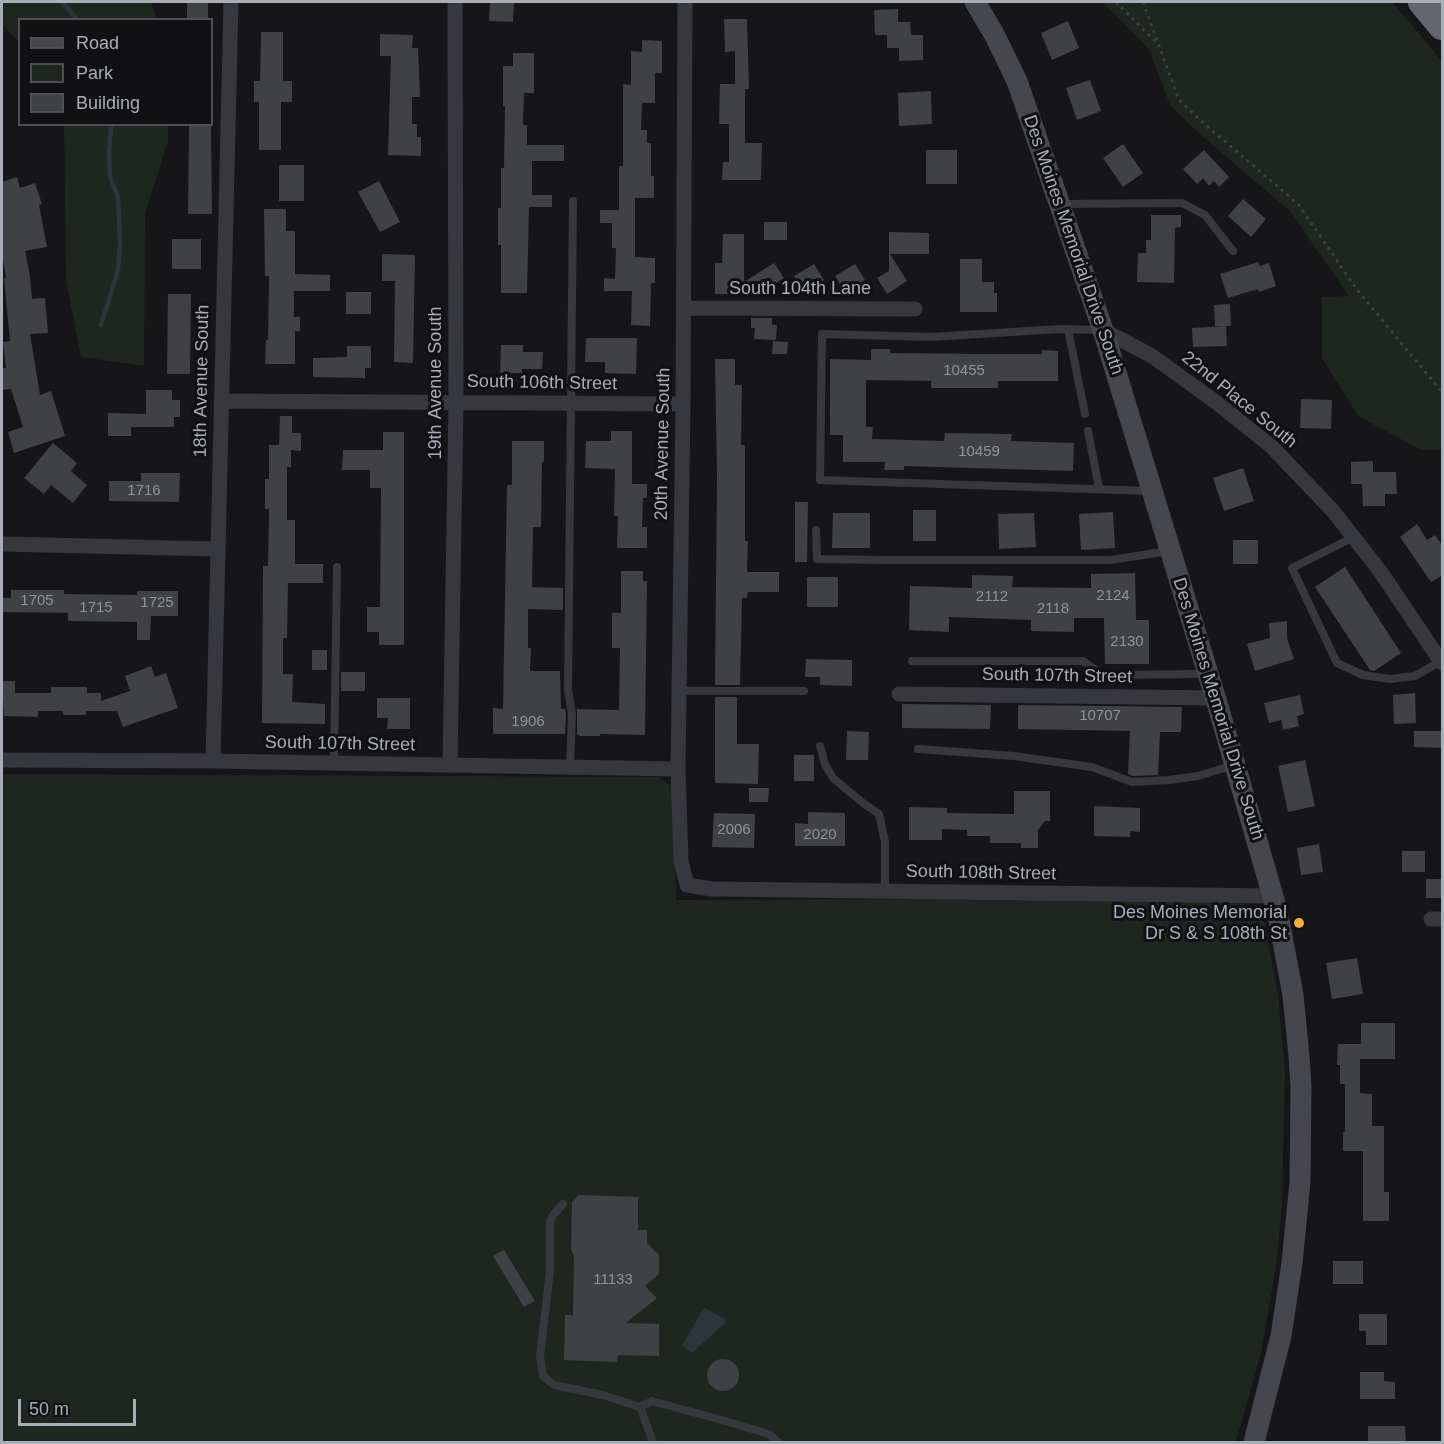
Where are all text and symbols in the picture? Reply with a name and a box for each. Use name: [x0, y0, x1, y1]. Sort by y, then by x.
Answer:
legend: [18, 18, 213, 126]
text: Road: [76, 33, 119, 53]
text: Park: [76, 63, 113, 83]
text: Building: [76, 93, 140, 113]
street label: Des Moines Memorial Drive South: [1018, 112, 1128, 378]
street label: South 104th Lane: [729, 278, 871, 300]
street label: 18th Avenue South: [190, 304, 214, 458]
street label: 19th Avenue South: [425, 307, 447, 459]
street label: 22nd Place South: [1177, 347, 1301, 453]
house number: 10455: [943, 362, 985, 380]
street label: 20th Avenue South: [651, 367, 675, 521]
street label: South 106th Street: [467, 371, 617, 395]
house number: 10459: [958, 443, 1000, 461]
house number: 1716: [127, 482, 161, 500]
street label: Des Moines Memorial Drive South: [1168, 575, 1268, 843]
house number: 2124: [1096, 587, 1130, 605]
house number: 2112: [976, 588, 1008, 606]
house number: 1705: [20, 592, 54, 610]
house number: 1725: [140, 594, 174, 612]
house number: 1715: [79, 599, 113, 617]
house number: 2118: [1037, 600, 1069, 618]
house number: 2130: [1110, 633, 1144, 651]
street label: South 107th Street: [982, 664, 1132, 688]
house number: 10707: [1079, 707, 1121, 725]
house number: 1906: [511, 713, 545, 731]
street label: South 107th Street: [265, 732, 415, 756]
house number: 2006: [717, 821, 751, 839]
house number: 2020: [803, 826, 837, 844]
street label: South 108th Street: [906, 861, 1056, 885]
place label: Des Moines Memorial Dr S & S 108th St: [1113, 902, 1287, 944]
marker: Des Moines Memorial Dr S & S 108th St: [1292, 916, 1306, 930]
house number: 11133: [593, 1271, 633, 1289]
scale bar: [21, 1387, 140, 1425]
text: 50 m: [29, 1399, 69, 1419]

